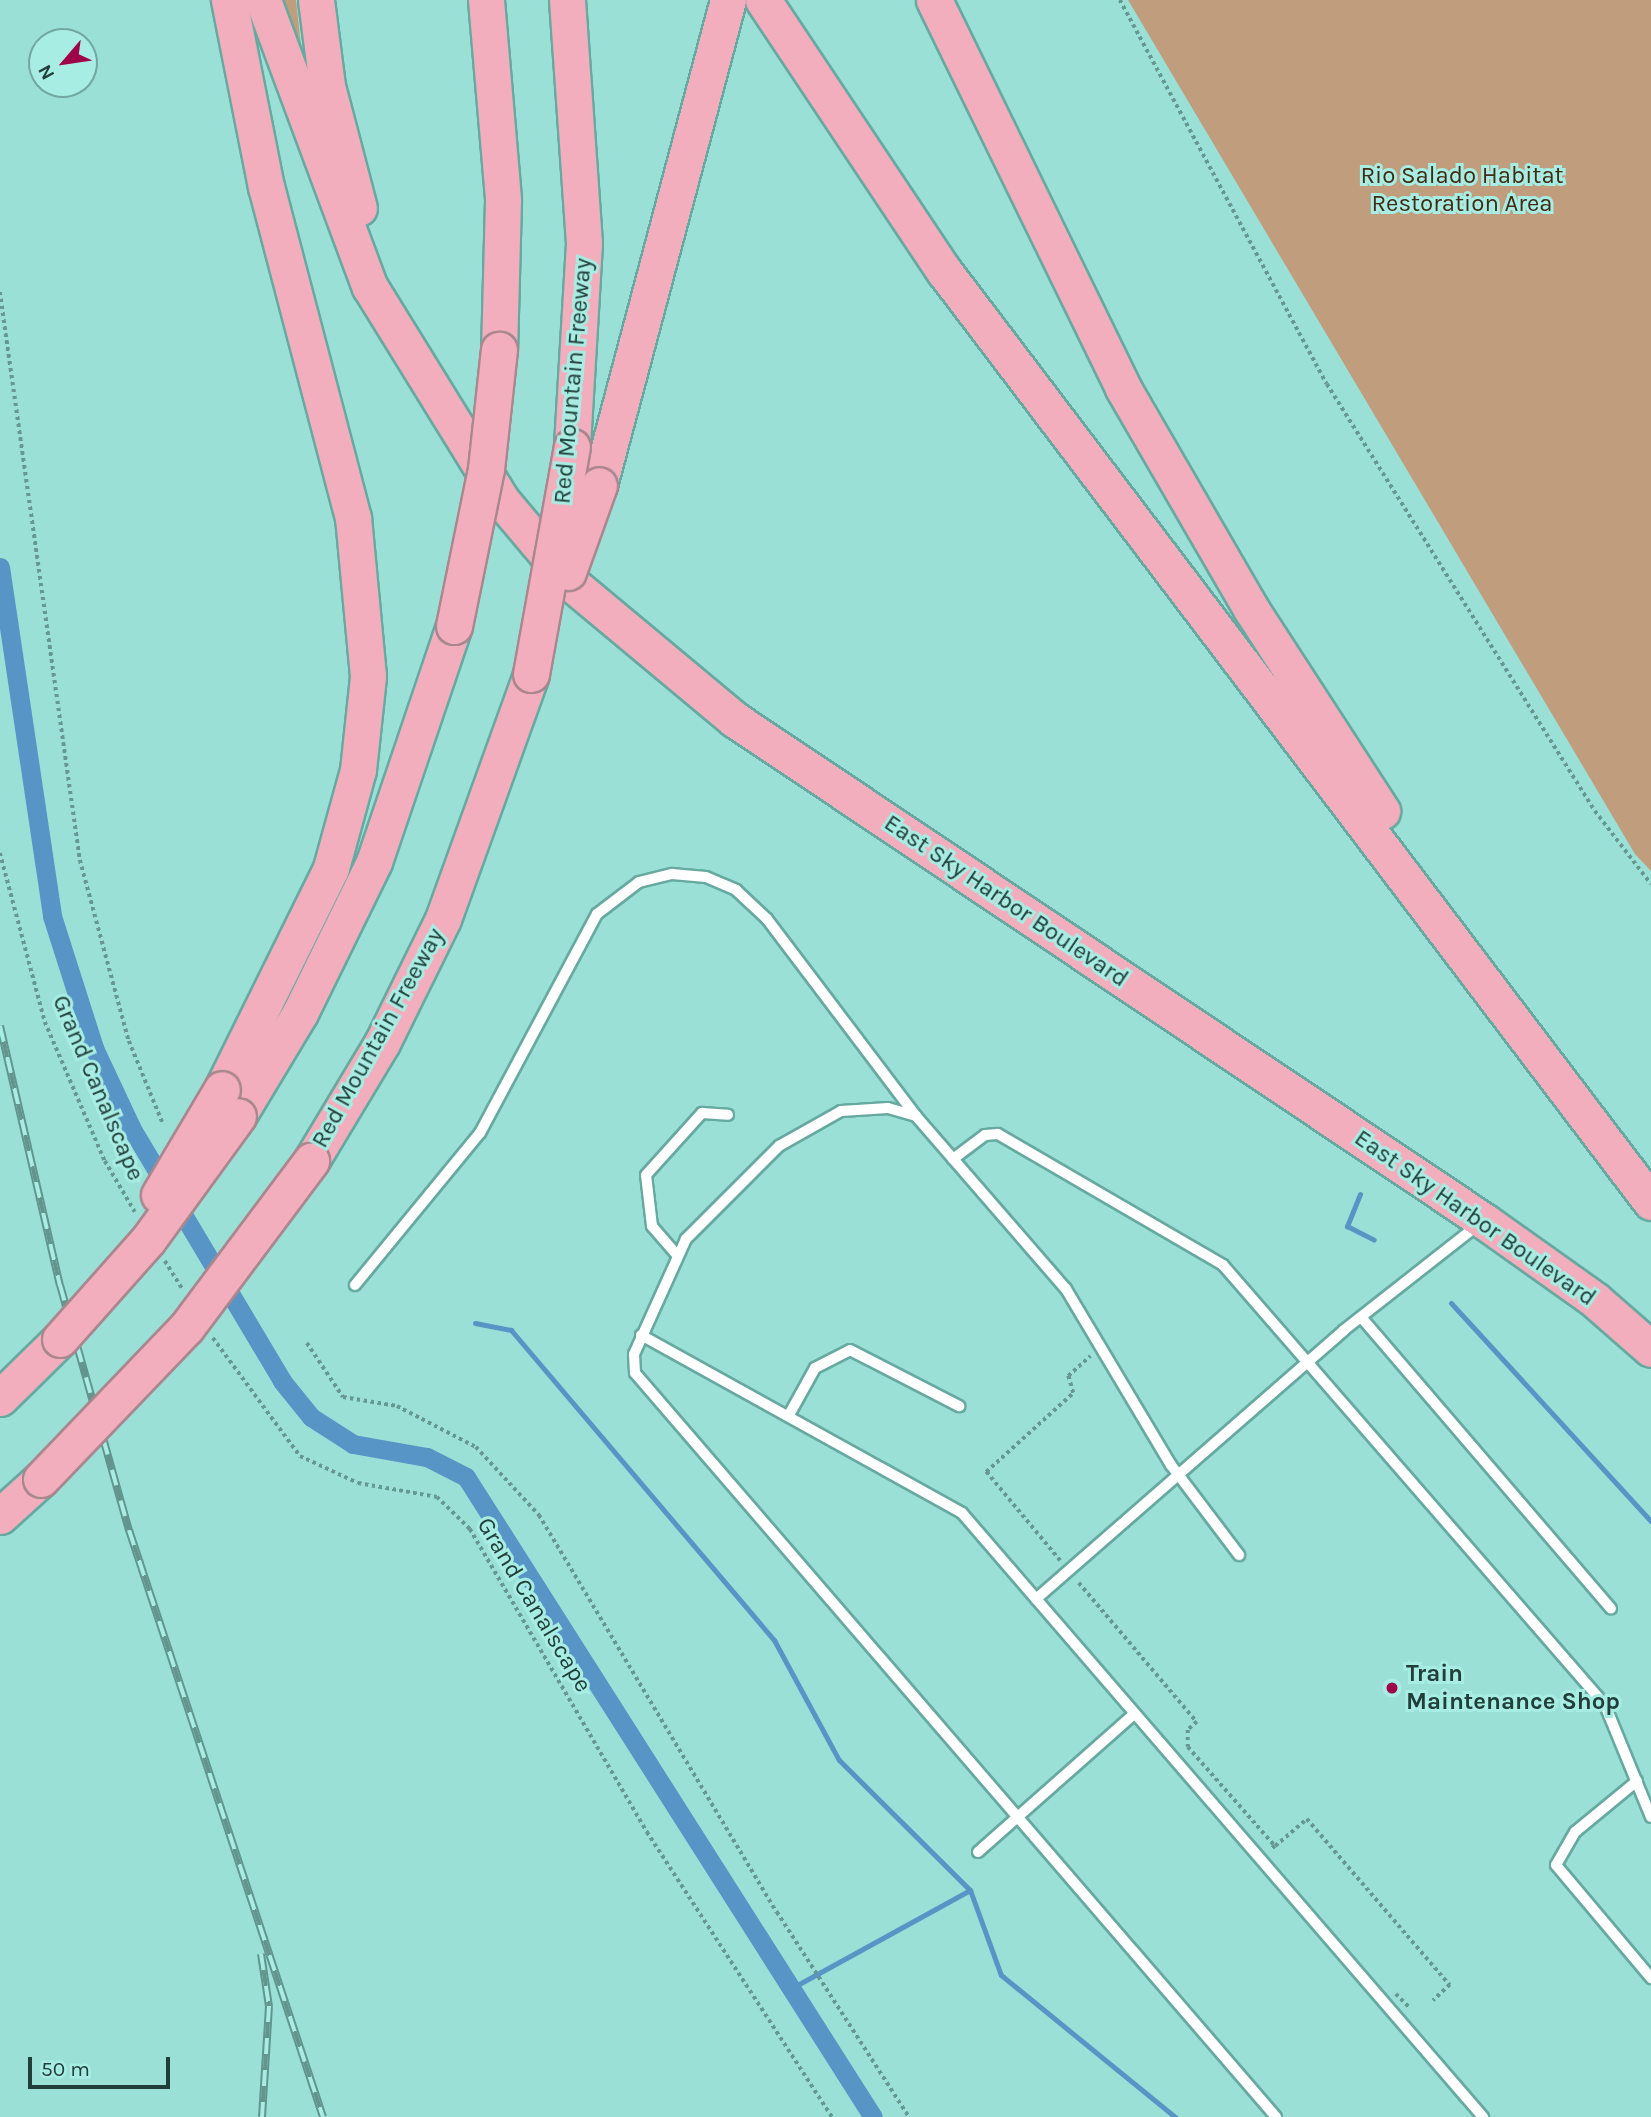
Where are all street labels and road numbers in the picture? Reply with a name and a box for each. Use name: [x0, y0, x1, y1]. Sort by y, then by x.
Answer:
street label: Red Mountain Freeway: [548, 257, 598, 505]
street label: East Sky Harbor Boulevard: [879, 809, 1133, 993]
street label: Red Mountain Freeway: [306, 923, 450, 1153]
street label: Grand Canalscape: [46, 991, 150, 1185]
street label: East Sky Harbor Boulevard: [1349, 1124, 1601, 1312]
street label: Grand Canalscape: [471, 1512, 597, 1698]

